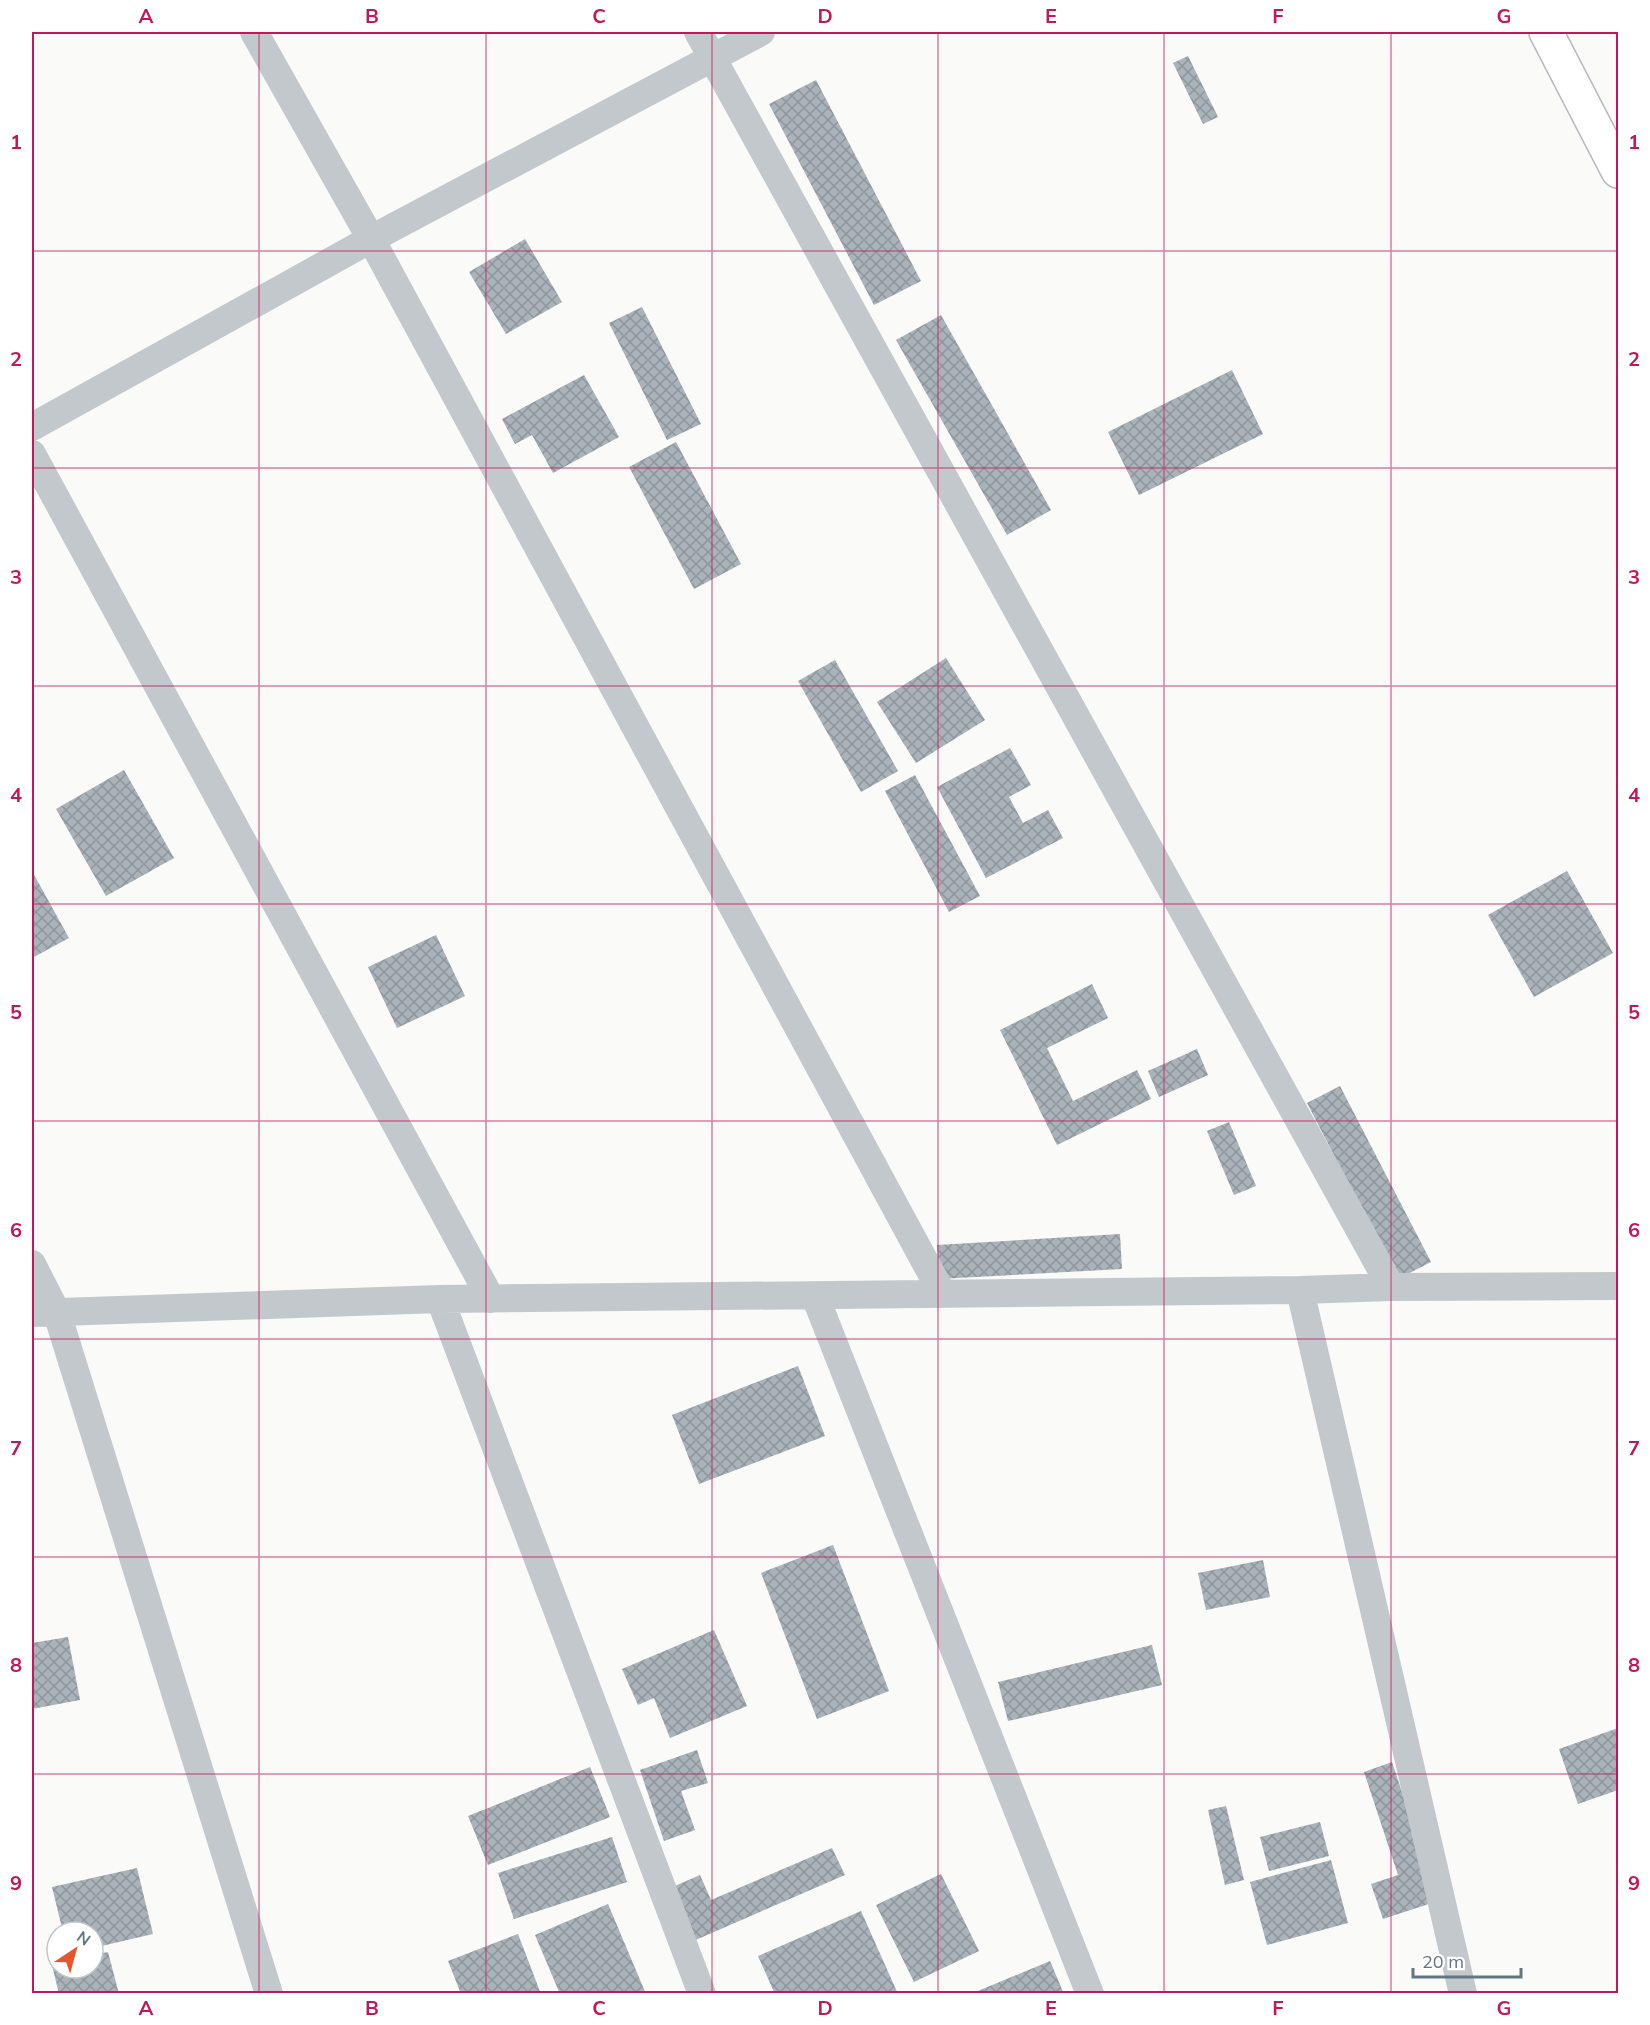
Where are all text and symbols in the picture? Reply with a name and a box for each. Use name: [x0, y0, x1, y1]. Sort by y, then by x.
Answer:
text: A: [139, 3, 154, 28]
text: B: [365, 3, 379, 28]
text: C: [592, 3, 606, 28]
text: D: [817, 3, 833, 28]
text: E: [1045, 3, 1057, 28]
text: F: [1272, 3, 1284, 28]
text: G: [1497, 3, 1511, 28]
text: 1: [10, 129, 22, 154]
text: 1: [1628, 129, 1640, 154]
text: 2: [10, 346, 22, 371]
text: 2: [1628, 346, 1640, 371]
text: 3: [10, 564, 22, 589]
text: 3: [1628, 564, 1640, 589]
text: 4: [10, 782, 22, 807]
text: 4: [1628, 782, 1640, 807]
text: 5: [10, 999, 22, 1024]
text: 5: [1628, 999, 1640, 1024]
text: 6: [10, 1217, 22, 1242]
text: 6: [1628, 1217, 1640, 1242]
text: 7: [10, 1435, 22, 1460]
text: 7: [1628, 1435, 1640, 1460]
text: 8: [10, 1652, 22, 1677]
text: 8: [1628, 1652, 1640, 1677]
text: 9: [10, 1870, 22, 1895]
text: 9: [1628, 1870, 1640, 1895]
north arrow: [45, 1920, 105, 1980]
text: N: [73, 1926, 95, 1950]
scale bar: [1413, 1941, 1521, 1979]
text: 20 m: [1422, 1950, 1464, 1973]
text: A: [139, 1995, 154, 2020]
text: B: [365, 1995, 379, 2020]
text: C: [592, 1995, 606, 2020]
text: D: [817, 1995, 833, 2020]
text: E: [1045, 1995, 1057, 2020]
text: F: [1272, 1995, 1284, 2020]
text: G: [1497, 1995, 1511, 2020]

